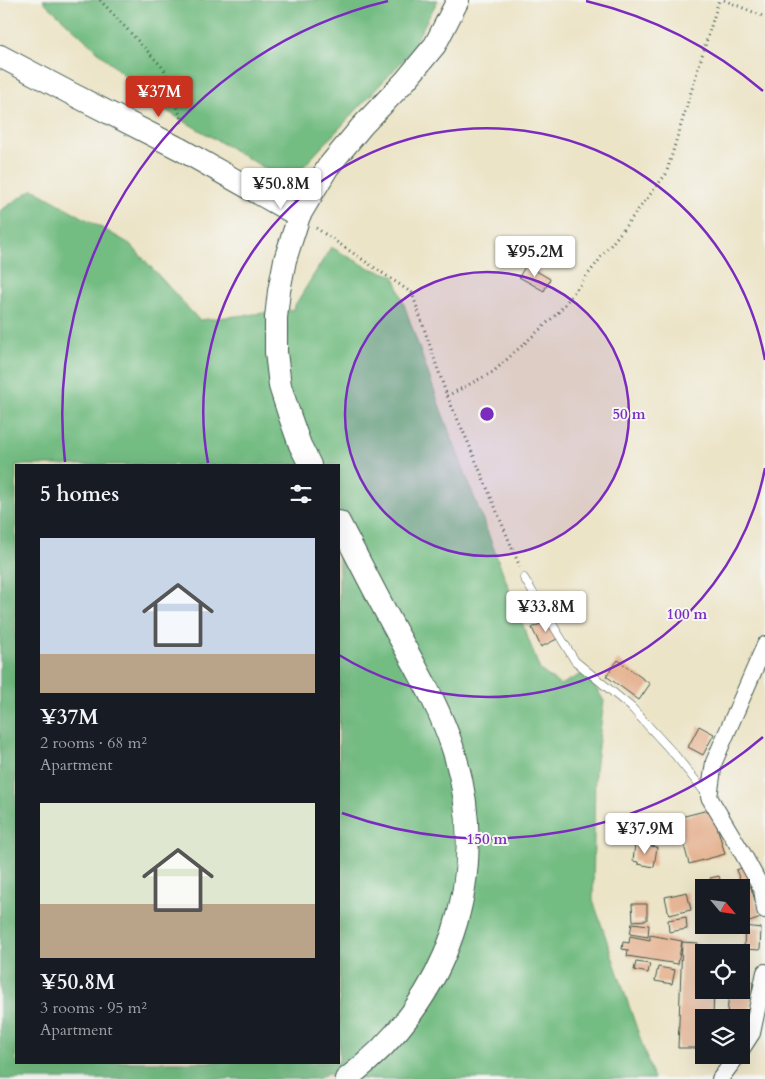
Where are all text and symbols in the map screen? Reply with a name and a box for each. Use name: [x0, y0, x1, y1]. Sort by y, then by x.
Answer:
pin: ¥37M: [129, 76, 189, 118]
text: ¥37M: [137, 81, 181, 103]
pin: ¥50.8M: [240, 168, 322, 210]
text: ¥50.8M: [252, 173, 310, 195]
pin: ¥95.2M: [494, 236, 576, 278]
text: ¥95.2M: [506, 241, 564, 263]
text: 50 m: [612, 404, 646, 424]
centre of rings: [478, 405, 496, 423]
text: 5 homes: [40, 480, 119, 509]
icon: filters: [287, 480, 315, 508]
icon: home: [133, 570, 223, 660]
pin: ¥33.8M: [505, 590, 587, 633]
text: ¥33.8M: [517, 596, 575, 618]
text: 100 m: [667, 604, 708, 624]
text: ¥37M: [40, 703, 99, 732]
text: 2 rooms · 68 m²: [40, 732, 147, 754]
text: Apartment: [40, 754, 113, 776]
pin: ¥37.9M: [604, 812, 686, 855]
text: ¥37.9M: [616, 818, 674, 840]
text: 150 m: [467, 829, 508, 849]
icon: home: [133, 835, 223, 925]
north arrow: [695, 879, 750, 934]
map controls: [695, 879, 750, 1064]
button: locate: [695, 944, 750, 999]
text: ¥50.8M: [40, 968, 116, 997]
text: 3 rooms · 95 m²: [40, 997, 147, 1019]
button: layers: [695, 1009, 750, 1064]
text: Apartment: [40, 1019, 113, 1041]

